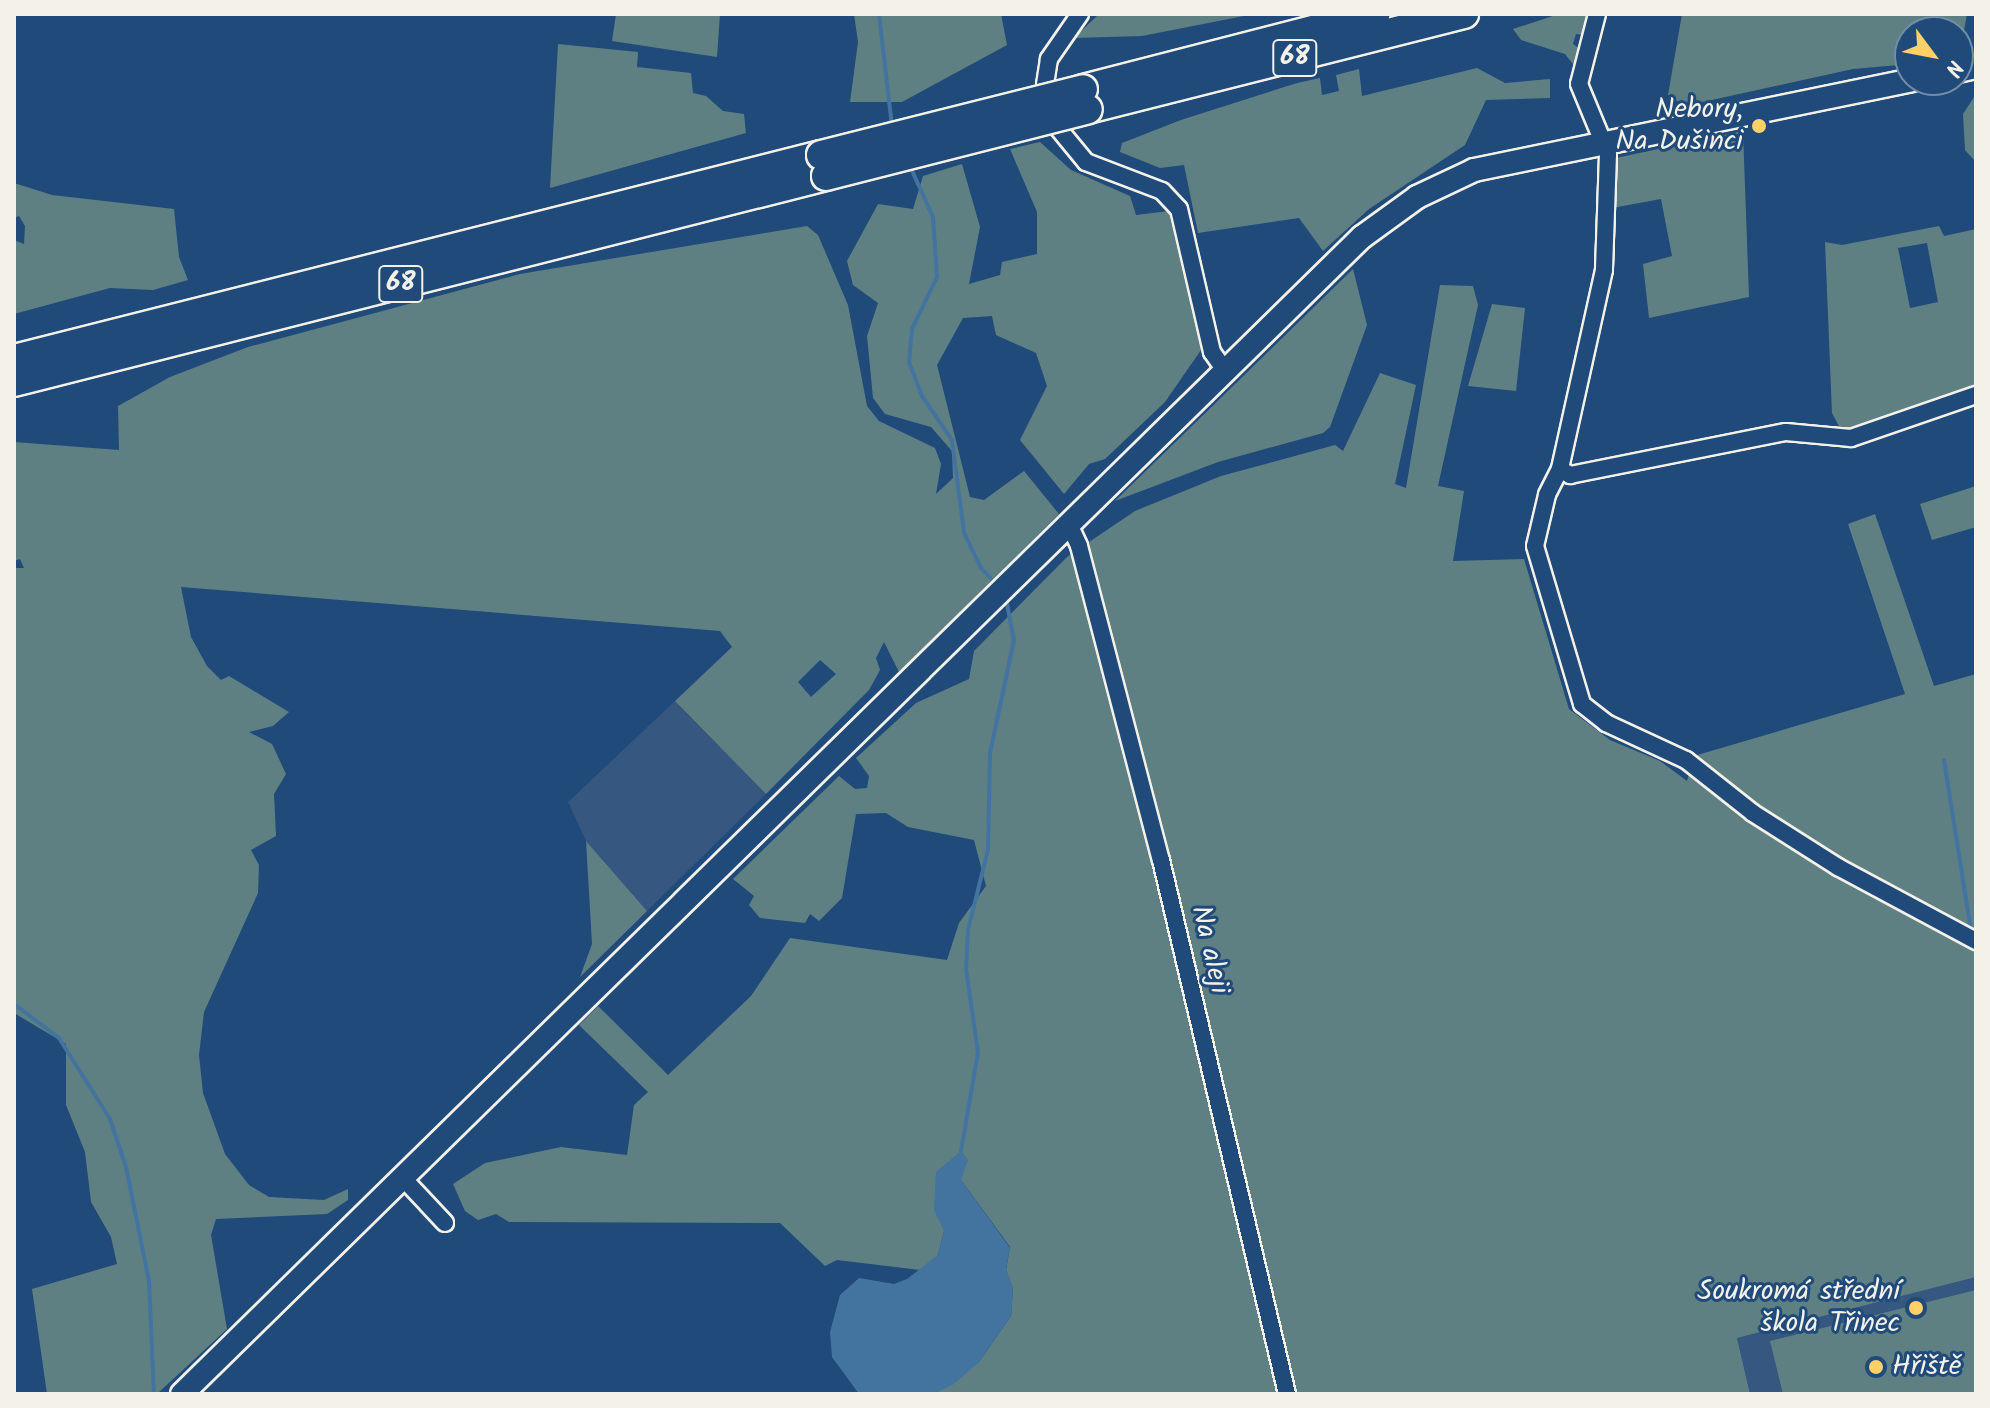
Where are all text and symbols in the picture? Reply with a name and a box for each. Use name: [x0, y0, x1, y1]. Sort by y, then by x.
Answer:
north arrow: [1894, 16, 1974, 96]
road number: 68: [1271, 36, 1319, 80]
text: N: [1935, 53, 1972, 83]
place label: Nebory, Na Dušinci: [1616, 93, 1743, 159]
marker: Nebory, Na Dušinci: [1750, 117, 1768, 135]
road number: 68: [377, 262, 425, 306]
street label: Na aleji: [1183, 903, 1235, 997]
place label: Soukromá střední škola Třinec: [1697, 1275, 1900, 1341]
marker: Soukromá střední škola Třinec: [1907, 1299, 1925, 1317]
place label: Hřiště: [1892, 1350, 1961, 1384]
marker: Hřiště: [1867, 1358, 1885, 1376]

